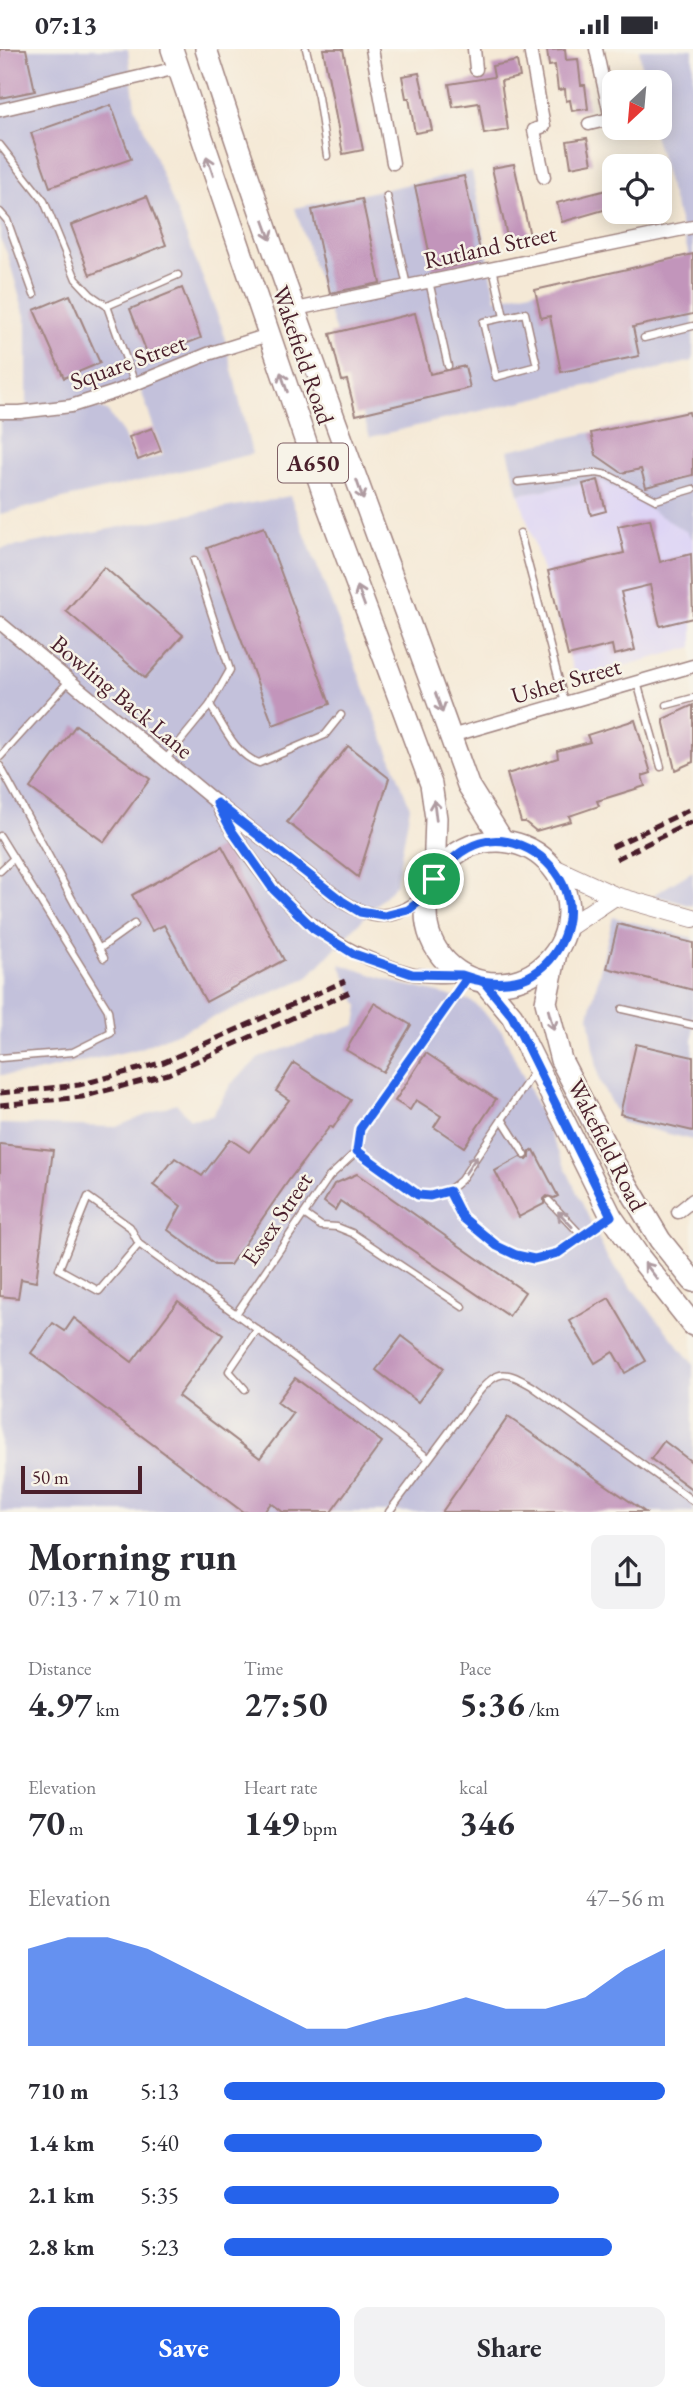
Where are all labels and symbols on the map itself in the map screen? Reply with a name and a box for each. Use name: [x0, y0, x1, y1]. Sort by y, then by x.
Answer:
north arrow: [602, 70, 672, 140]
one-way arrow: [203, 156, 215, 178]
street label: Rutland Street: [421, 217, 560, 276]
one-way arrow: [262, 218, 274, 240]
street label: Wakefield Road: [265, 281, 342, 429]
street label: Square Street: [66, 326, 190, 397]
one-way arrow: [277, 371, 289, 393]
road number: A650: [278, 443, 348, 483]
one-way arrow: [354, 479, 367, 501]
one-way arrow: [354, 585, 366, 607]
street label: Bowling Back Lane: [45, 628, 200, 765]
street label: Usher Street: [507, 650, 625, 711]
one-way arrow: [434, 692, 446, 714]
one-way arrow: [428, 800, 441, 822]
pin: [404, 849, 464, 909]
one-way arrow: [545, 1008, 558, 1031]
street label: Wakefield Road: [561, 1073, 654, 1217]
one-way arrow: [464, 1156, 479, 1175]
street label: Essex Street: [234, 1166, 319, 1271]
one-way arrow: [557, 1210, 574, 1227]
one-way arrow: [643, 1263, 658, 1281]
scale bar: [21, 1463, 142, 1495]

